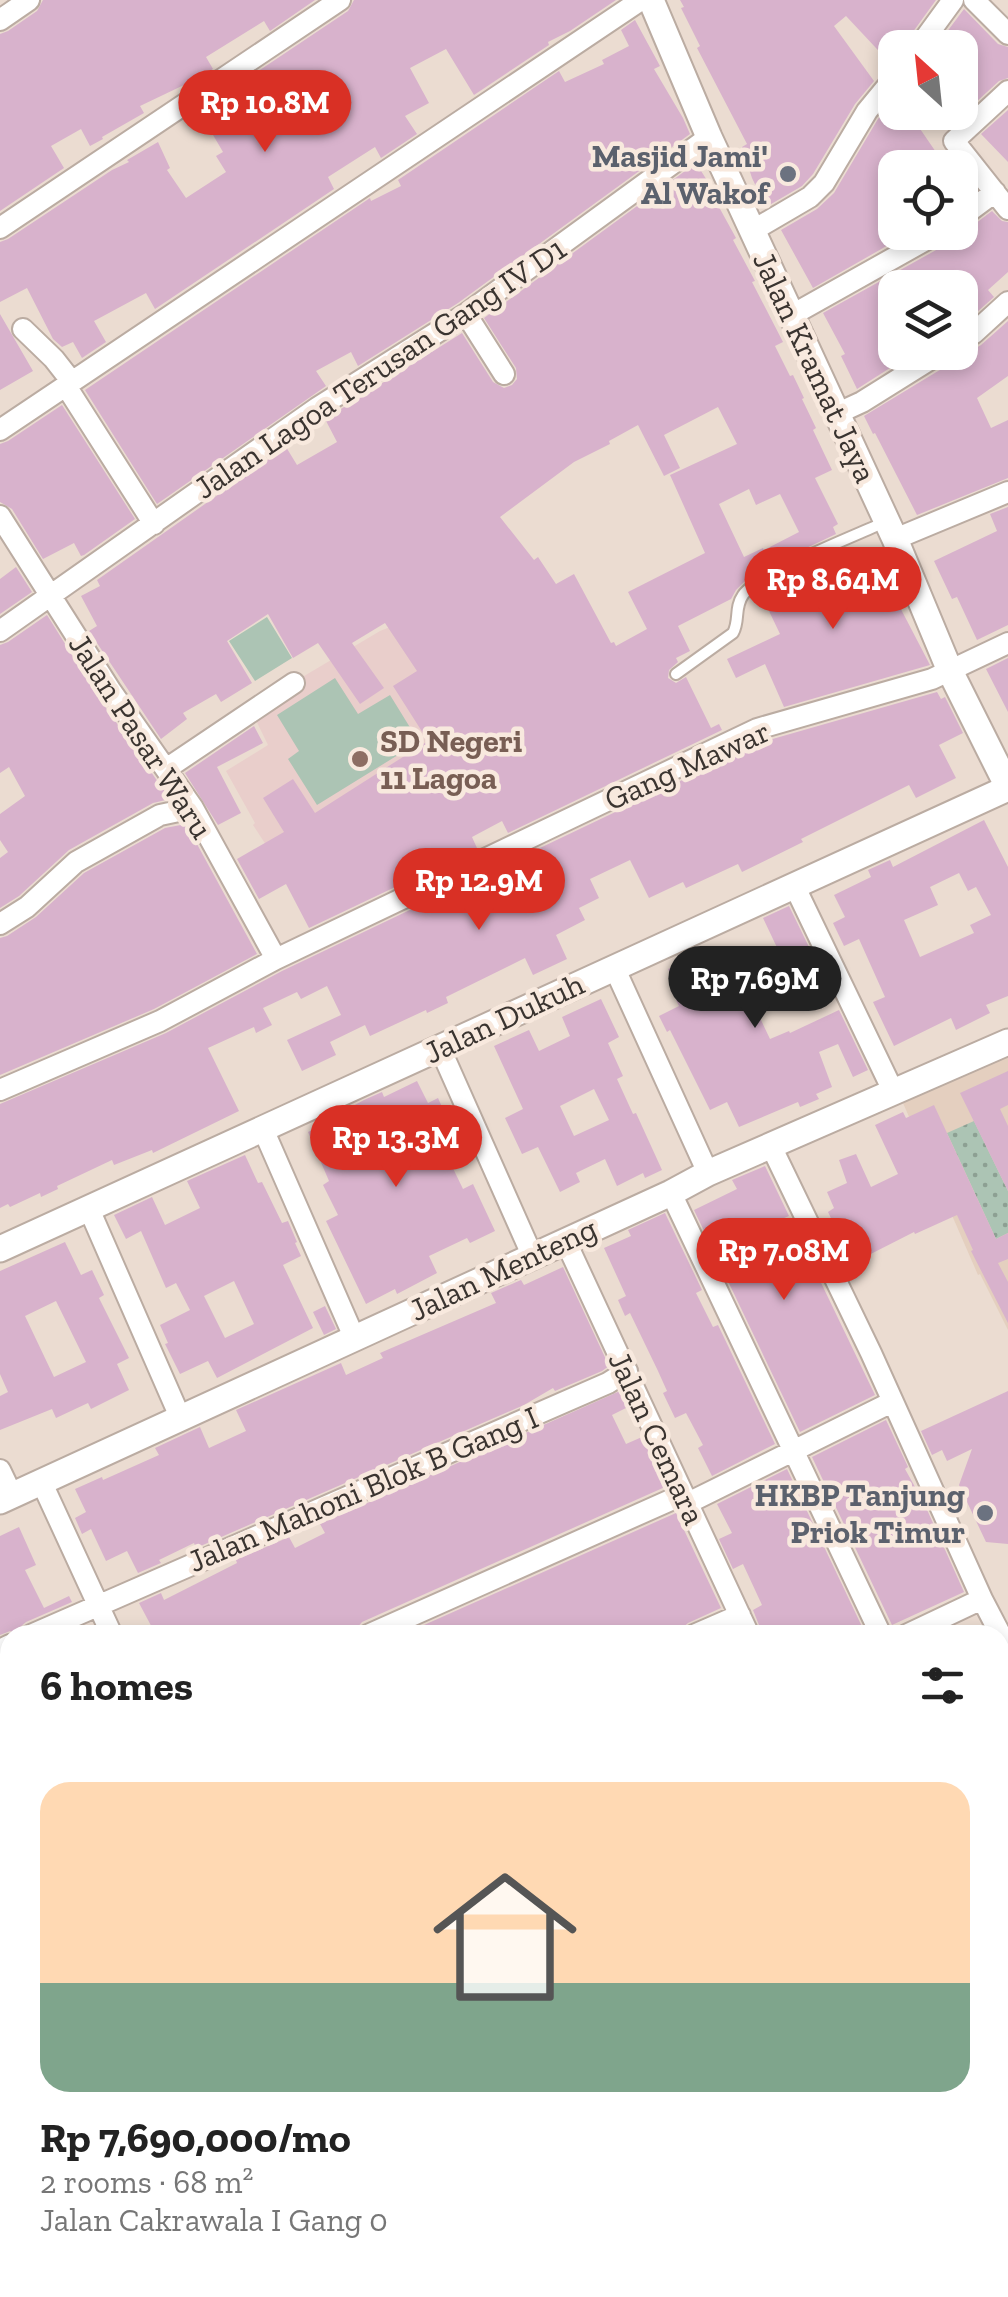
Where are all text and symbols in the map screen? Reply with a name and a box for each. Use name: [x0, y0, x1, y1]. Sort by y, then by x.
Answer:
north arrow: [878, 30, 978, 130]
map controls: [878, 30, 978, 370]
pin: Rp 10.8M: [162, 70, 368, 155]
text: Rp 10.8M: [200, 83, 330, 121]
place label: Masjid Jami' Al Wakof: [592, 137, 771, 212]
button: locate: [878, 150, 978, 250]
marker: Masjid Jami' Al Wakof: [777, 163, 799, 185]
street label: Jalan Lagoa Terusan Gang IV D1: [187, 229, 573, 507]
street label: Jalan Kramat Jaya: [745, 246, 885, 488]
button: layers: [878, 270, 978, 370]
pin: Rp 8.64M: [730, 547, 936, 632]
text: Rp 8.64M: [767, 560, 899, 598]
street label: Jalan Pasar Waru: [61, 627, 221, 845]
street label: Gang Mawar: [598, 712, 776, 818]
place label: SD Negeri 11 Lagoa: [380, 722, 522, 797]
marker: SD Negeri 11 Lagoa: [349, 748, 371, 770]
pin: Rp 12.9M: [376, 848, 582, 933]
text: Rp 12.9M: [415, 861, 543, 899]
pin: Rp 7.69M: [652, 946, 858, 1031]
text: Rp 7.69M: [690, 959, 820, 997]
street label: Jalan Dukuh: [418, 964, 590, 1072]
pin: Rp 13.3M: [293, 1105, 499, 1190]
text: Rp 13.3M: [332, 1118, 460, 1156]
street label: Jalan Menteng: [403, 1209, 603, 1329]
pin: Rp 7.08M: [681, 1218, 887, 1303]
text: Rp 7.08M: [718, 1231, 850, 1269]
street label: Jalan Cemara: [600, 1345, 714, 1531]
street label: Jalan Mahoni Blok B Gang I: [182, 1398, 544, 1580]
place label: HKBP Tanjung Priok Timur: [755, 1476, 965, 1551]
marker: HKBP Tanjung Priok Timur: [974, 1502, 996, 1524]
icon: filters: [915, 1658, 970, 1713]
text: 6 homes: [40, 1660, 193, 1711]
icon: home: [415, 1847, 595, 2027]
text: Rp 7,690,000/mo: [40, 2112, 351, 2163]
text: 2 rooms · 68 m²: [40, 2163, 253, 2201]
text: Jalan Cakrawala I Gang 0: [40, 2201, 388, 2239]

